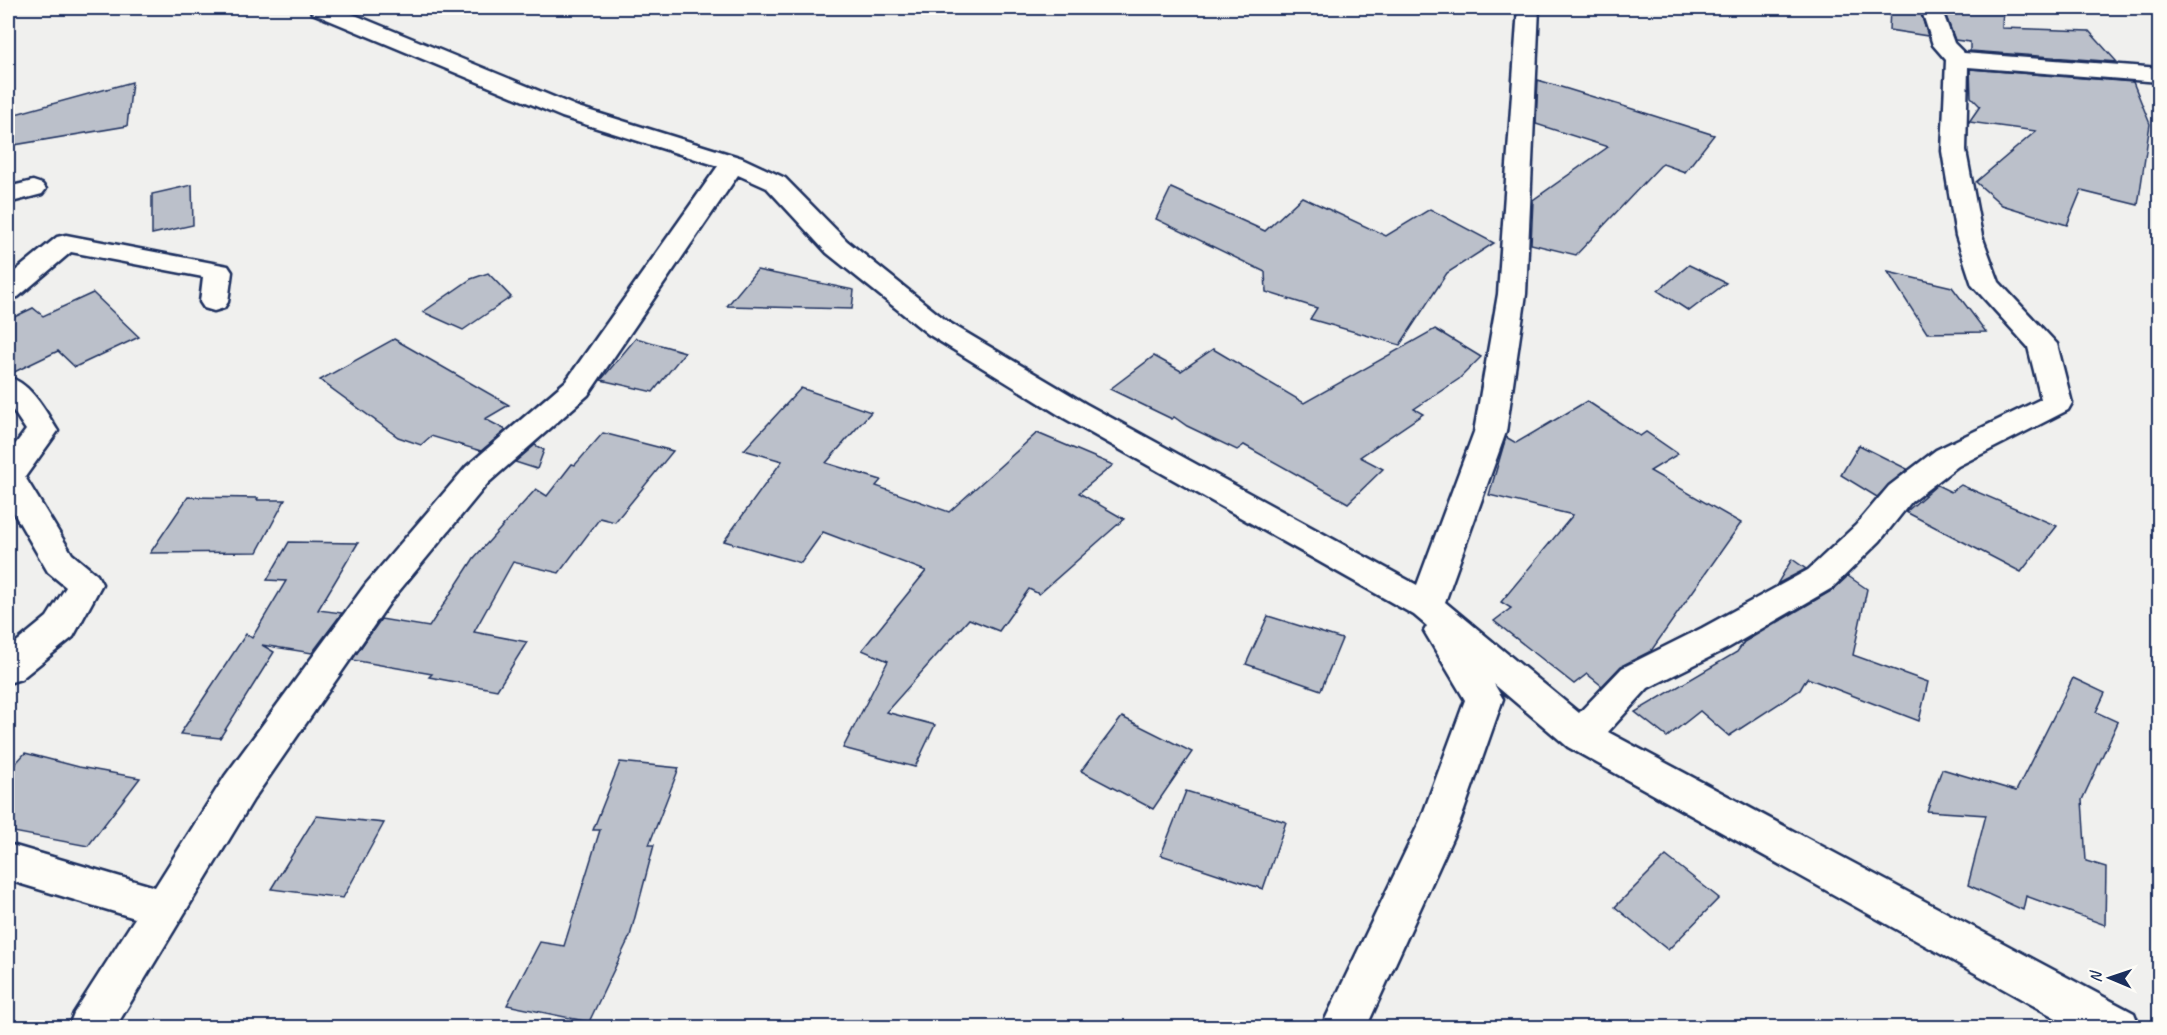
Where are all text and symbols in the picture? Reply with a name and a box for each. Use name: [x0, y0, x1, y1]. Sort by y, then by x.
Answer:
north arrow: [2080, 948, 2140, 1008]
text: N: [2086, 969, 2106, 983]

